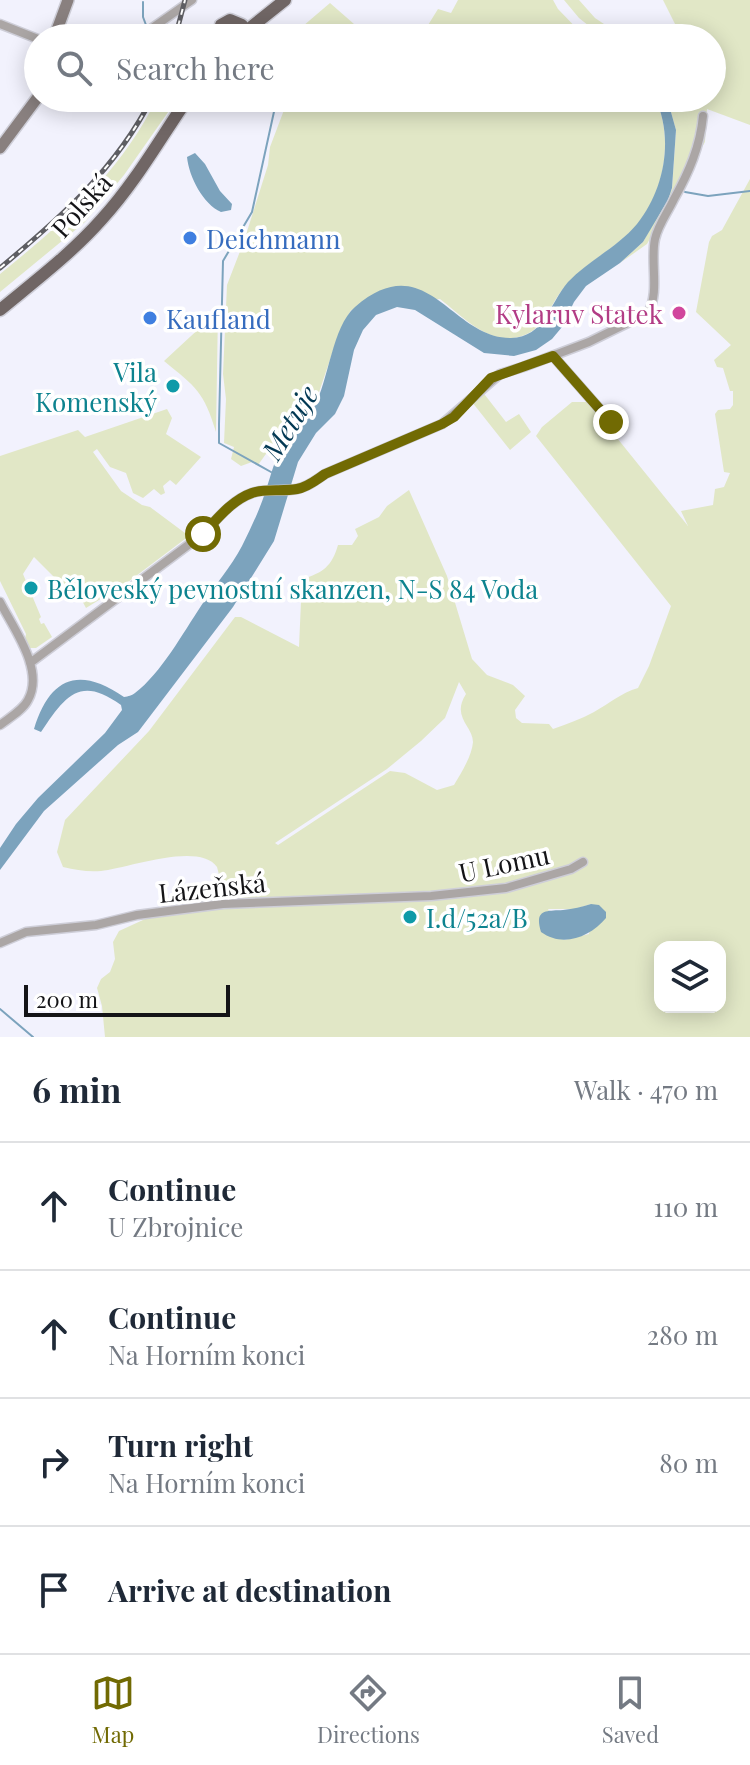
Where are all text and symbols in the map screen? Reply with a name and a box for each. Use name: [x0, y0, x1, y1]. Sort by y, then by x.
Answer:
search box: [24, 24, 726, 112]
icon: search: [52, 46, 96, 90]
text: Search here: [116, 48, 275, 88]
street label: Polská: [43, 165, 119, 245]
place label: Deichmann: [206, 221, 341, 256]
marker: Deichmann: [181, 229, 199, 247]
place label: Kylaruv Statek: [495, 296, 664, 331]
place label: Kaufland: [166, 301, 271, 336]
marker: Kylaruv Statek: [670, 304, 688, 322]
marker: Kaufland: [141, 309, 159, 327]
place label: Vila Komenský: [35, 354, 157, 419]
marker: Vila Komenský: [164, 377, 182, 395]
water label: Metuje: [252, 378, 326, 467]
route end: [593, 404, 629, 440]
route start: [185, 516, 221, 552]
place label: Běloveský pevnostní skanzen, N-S 84 Voda: [47, 571, 538, 606]
marker: Běloveský pevnostní skanzen, N-S 84 Voda: [22, 579, 40, 597]
street label: U Lomu: [455, 836, 553, 890]
street label: Lázeňská: [157, 864, 268, 910]
place label: I.d/52a/B: [426, 900, 528, 935]
marker: I.d/52a/B: [401, 908, 419, 926]
map controls: [654, 941, 726, 1013]
button: layers: [654, 941, 726, 1013]
scale bar: [24, 981, 230, 1017]
text: 200 m: [36, 984, 98, 1014]
text: 6 min: [32, 1066, 121, 1112]
text: Walk · 470 m: [574, 1072, 718, 1107]
text: Continue: [108, 1169, 236, 1209]
icon: ahead: [32, 1184, 76, 1228]
text: 110 m: [654, 1189, 718, 1224]
text: U Zbrojnice: [108, 1209, 243, 1244]
text: Continue: [108, 1297, 236, 1337]
icon: ahead: [32, 1312, 76, 1356]
text: 280 m: [647, 1317, 718, 1352]
text: Na Horním konci: [108, 1337, 305, 1372]
text: Turn right: [108, 1425, 253, 1465]
icon: right: [32, 1440, 76, 1484]
text: 80 m: [659, 1445, 718, 1480]
text: Na Horním konci: [108, 1465, 305, 1500]
icon: arrive: [32, 1568, 76, 1612]
text: Arrive at destination: [108, 1570, 391, 1610]
tab: Map: [91, 1671, 135, 1749]
tab: Directions: [317, 1671, 420, 1749]
tab: Saved: [602, 1671, 659, 1749]

